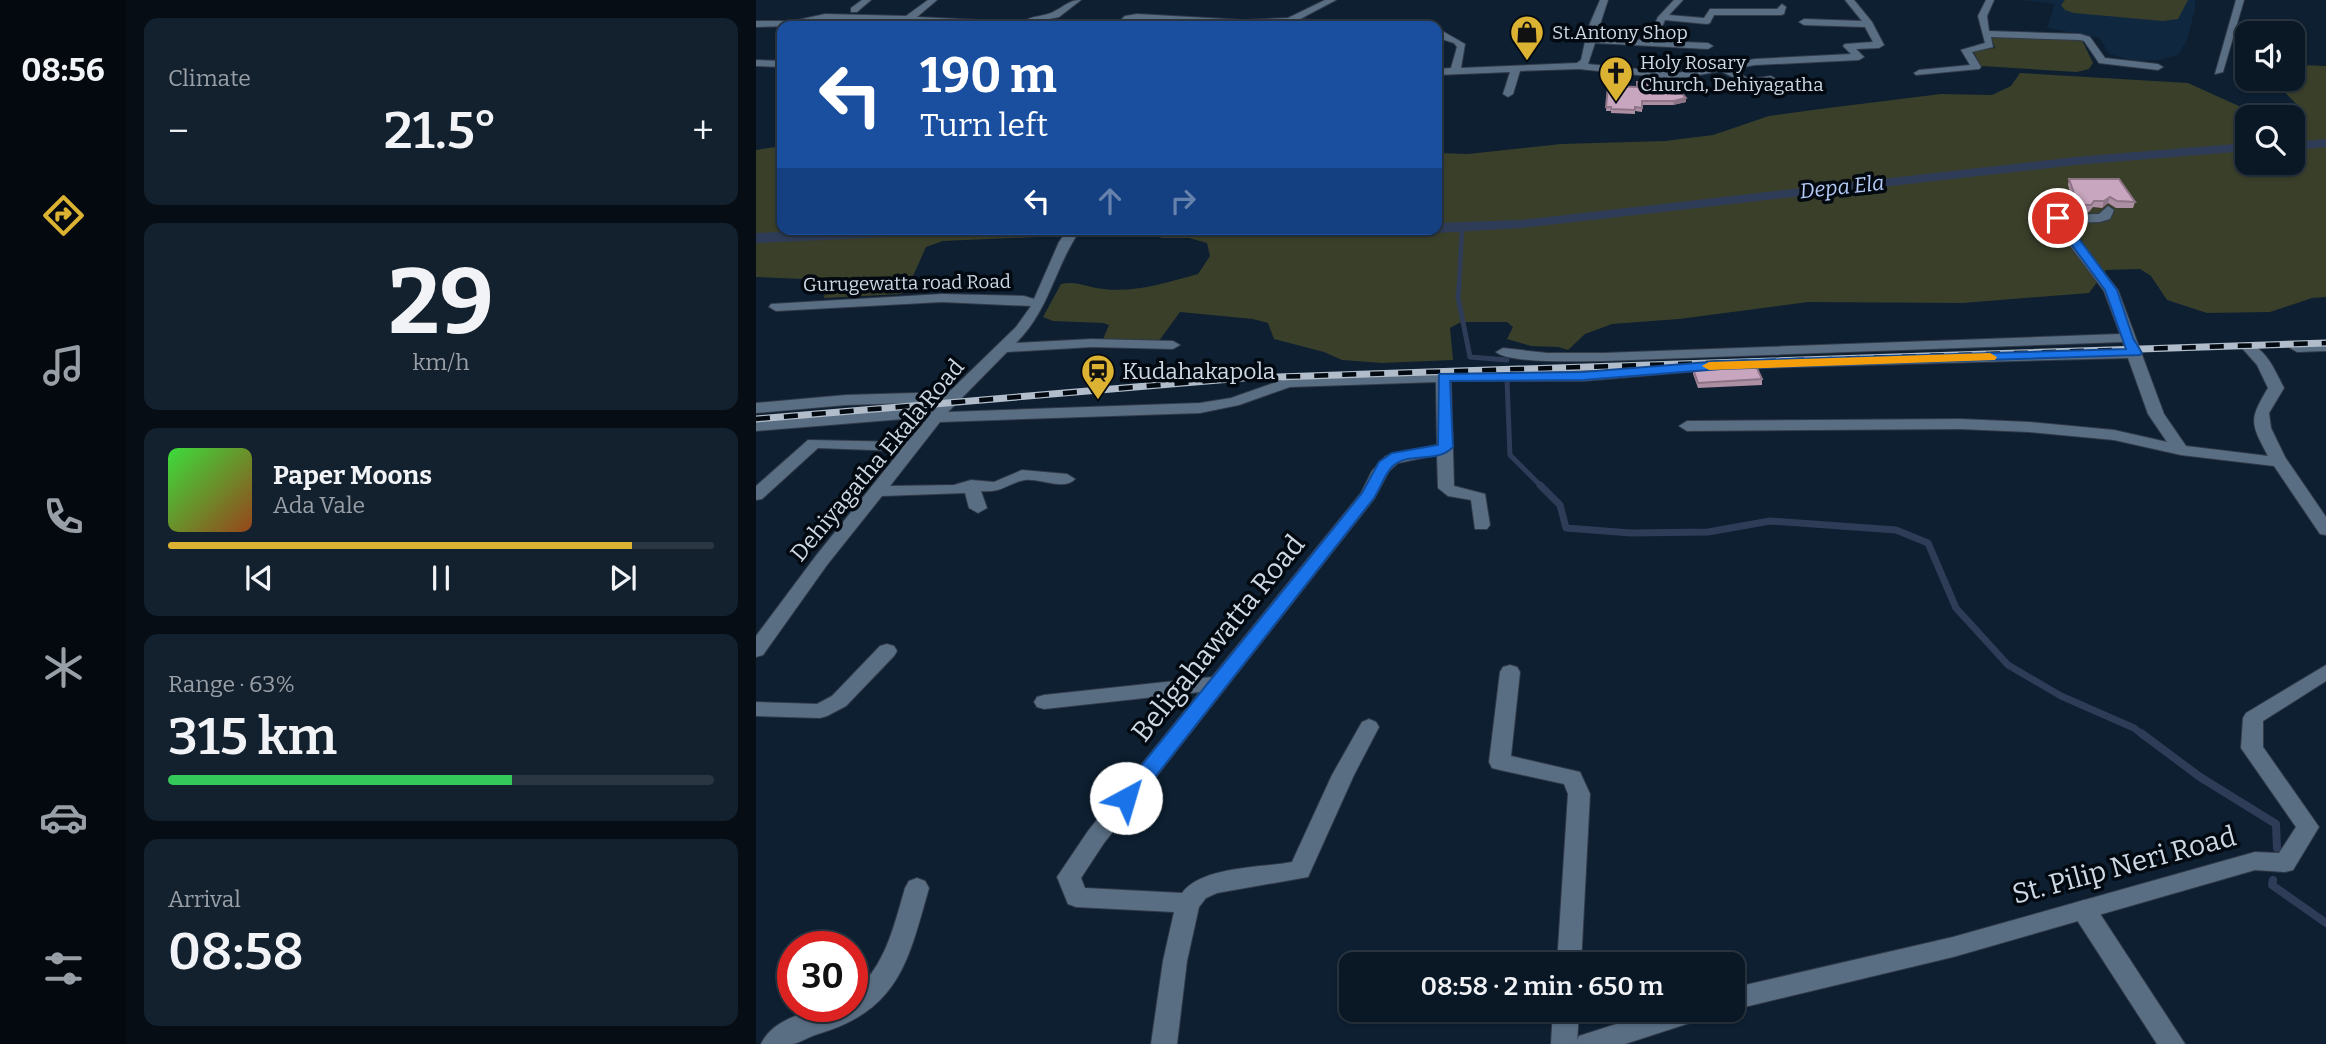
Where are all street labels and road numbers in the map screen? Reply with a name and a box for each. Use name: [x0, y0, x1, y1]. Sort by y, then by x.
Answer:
street label: Gurugewatta road Road: [803, 270, 1011, 296]
street label: Dehiyagatha Ekala Road: [784, 353, 970, 567]
street label: Beligahawatta Road: [1125, 528, 1311, 748]
street label: St. Pilip Neri Road: [2008, 819, 2240, 911]

